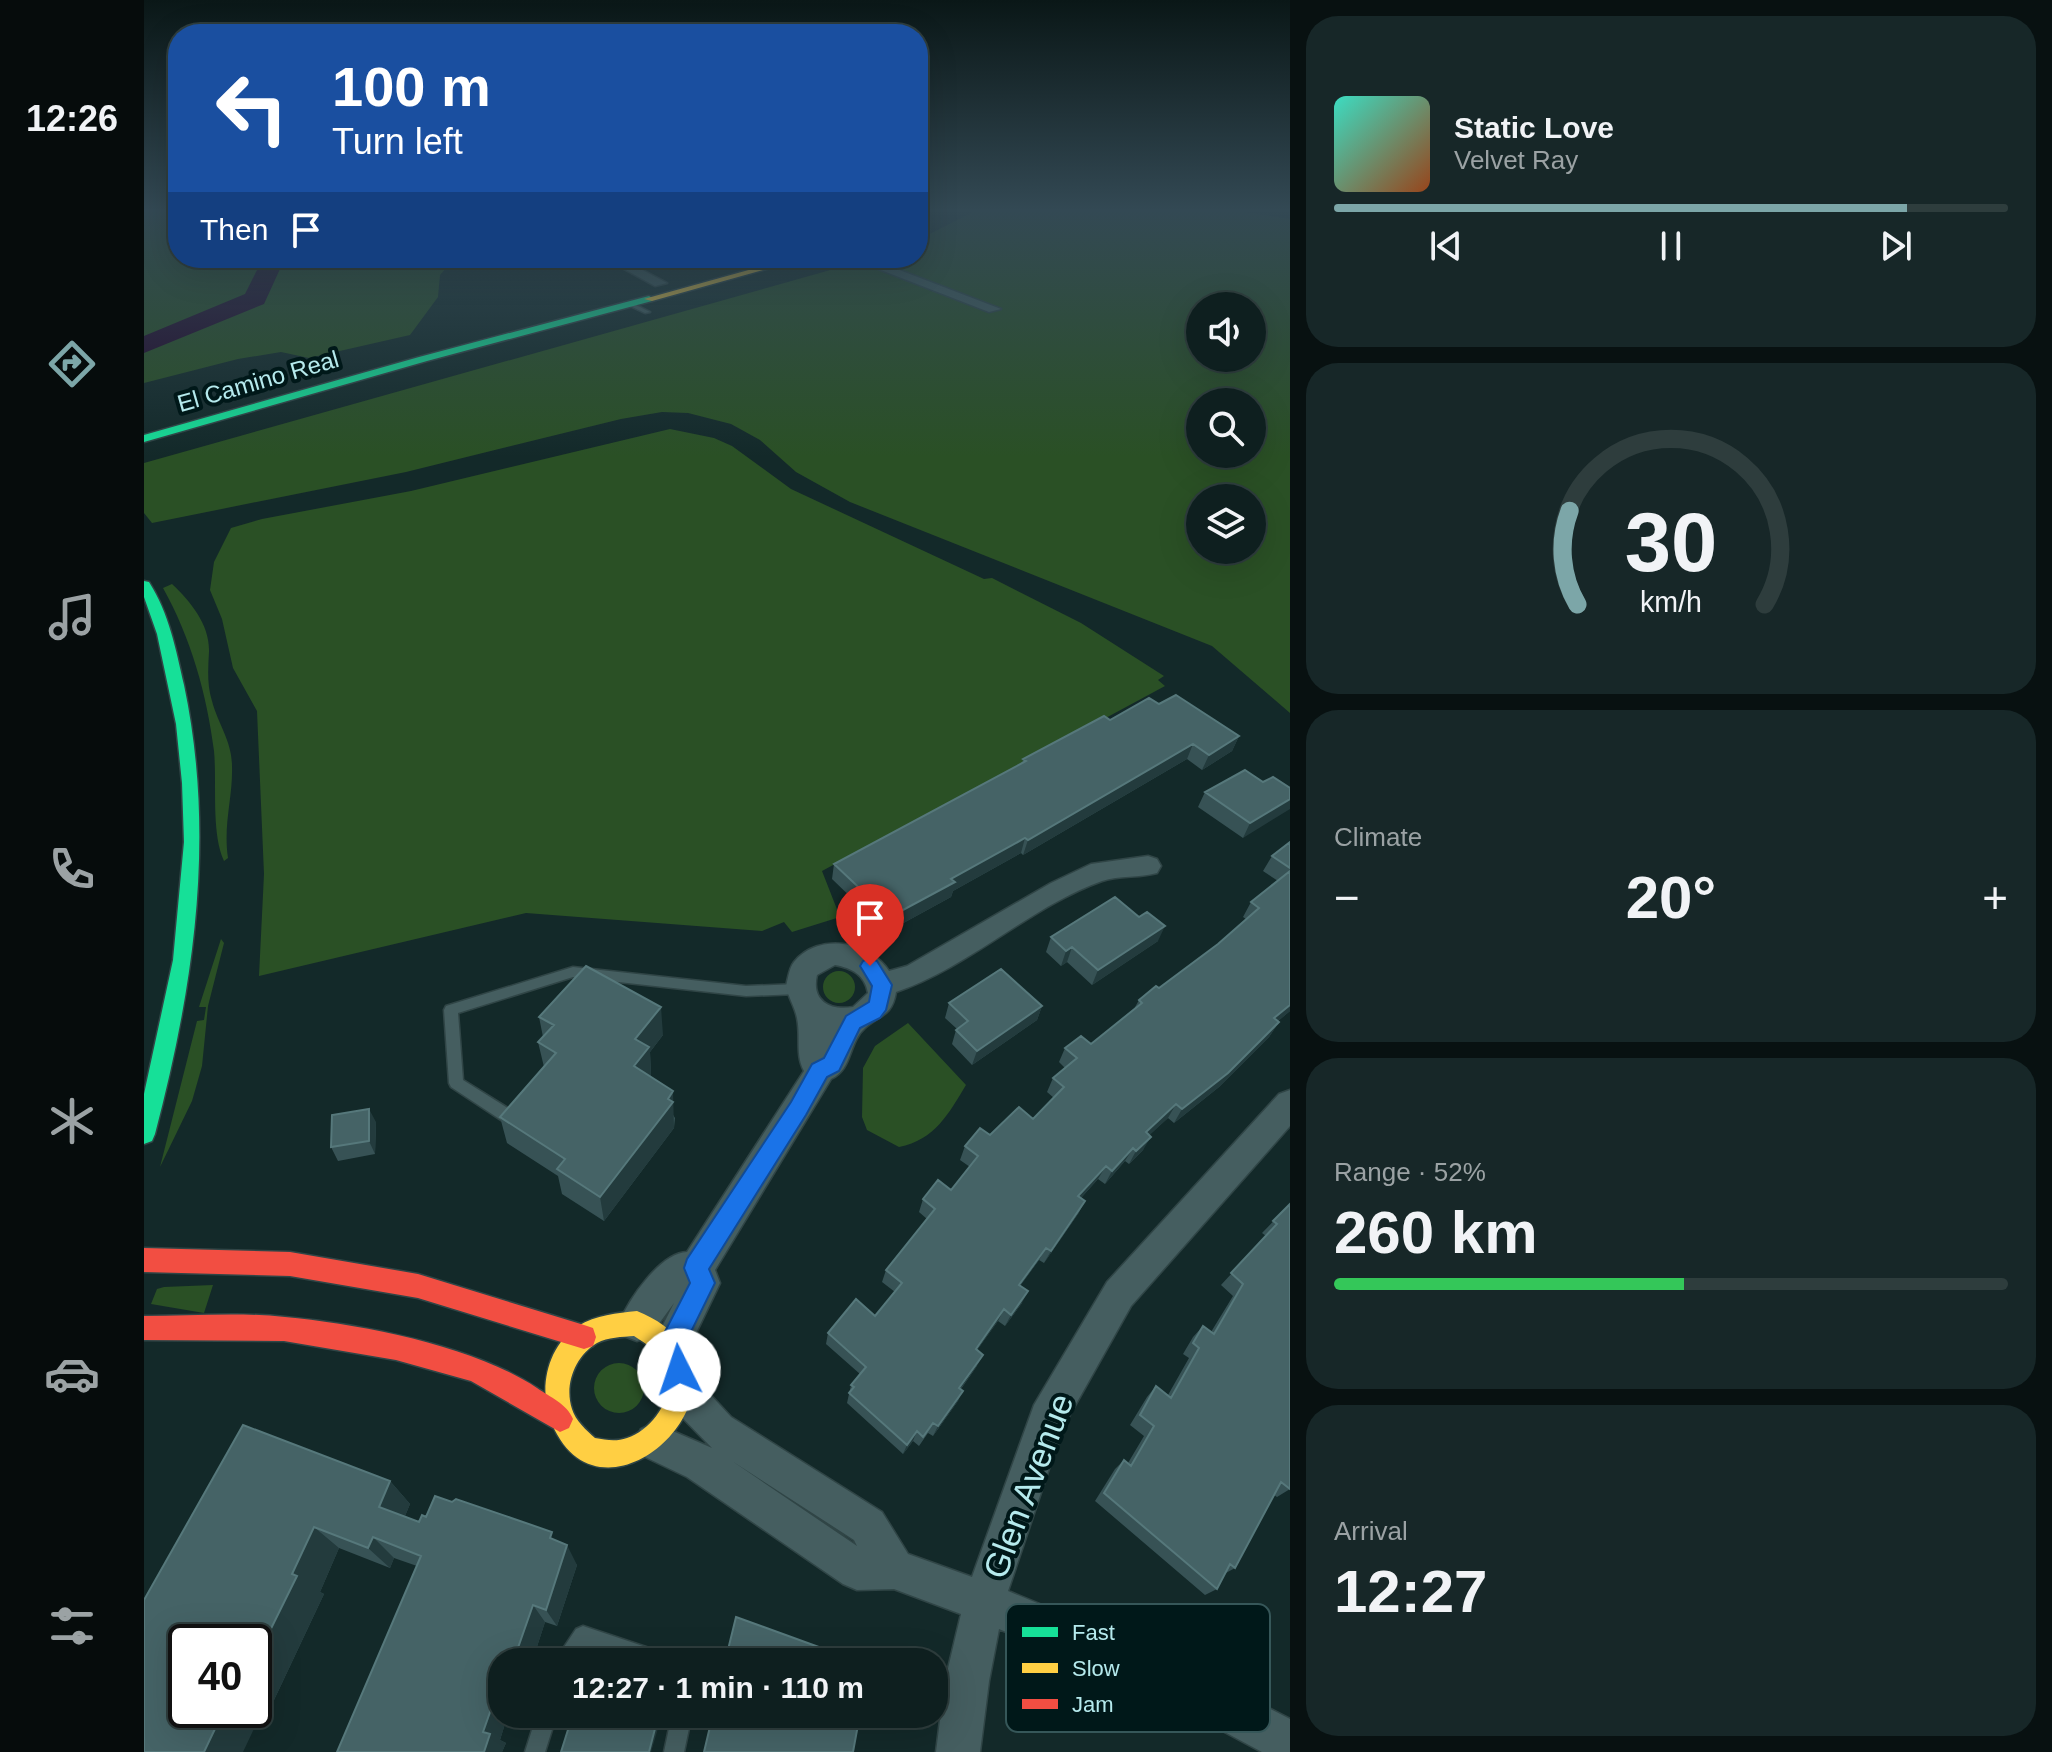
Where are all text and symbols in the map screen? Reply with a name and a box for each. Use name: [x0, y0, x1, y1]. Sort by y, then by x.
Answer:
text: 100 m: [332, 55, 491, 118]
icon: left: [200, 56, 304, 160]
text: 12:26: [26, 98, 118, 139]
text: Static Love: [1454, 111, 1614, 144]
text: Turn left: [332, 121, 463, 162]
text: Velvet Ray: [1454, 145, 1578, 175]
icon: arrive: [284, 208, 328, 252]
text: Then: [200, 213, 268, 246]
icon: previous: [1424, 224, 1468, 268]
icon: pause: [1649, 224, 1693, 268]
icon: next: [1874, 224, 1918, 268]
map controls: [1186, 292, 1266, 564]
button: sound: [1186, 292, 1266, 372]
icon: directions: [44, 336, 100, 392]
street label: El Camino Real: [174, 345, 342, 417]
button: search: [1186, 388, 1266, 468]
button: layers: [1186, 484, 1266, 564]
text: 30: [1625, 495, 1717, 588]
text: km/h: [1640, 586, 1702, 618]
icon: music: [44, 589, 100, 645]
text: Climate: [1334, 822, 1422, 852]
icon: phone: [44, 841, 100, 897]
text: 20°: [1626, 864, 1716, 931]
text: −: [1334, 873, 1360, 922]
text: +: [1982, 873, 2008, 922]
pin: [836, 884, 904, 966]
icon: arrive: [848, 896, 892, 940]
icon: climate: [44, 1093, 100, 1149]
text: Range · 52%: [1334, 1157, 1486, 1187]
text: 260 km: [1334, 1199, 1538, 1266]
position arrow: [637, 1328, 721, 1412]
icon: car: [44, 1346, 100, 1402]
street label: Glen Avenue: [975, 1389, 1081, 1583]
text: Arrival: [1334, 1516, 1408, 1546]
text: 12:27: [1334, 1558, 1487, 1625]
icon: filters: [44, 1598, 100, 1654]
legend: [1006, 1604, 1270, 1732]
text: Fast: [1072, 1620, 1115, 1645]
speed limit sign: 40: [168, 1624, 272, 1728]
text: Slow: [1072, 1656, 1120, 1681]
text: 12:27 · 1 min · 110 m: [572, 1671, 864, 1704]
text: Jam: [1072, 1692, 1114, 1717]

